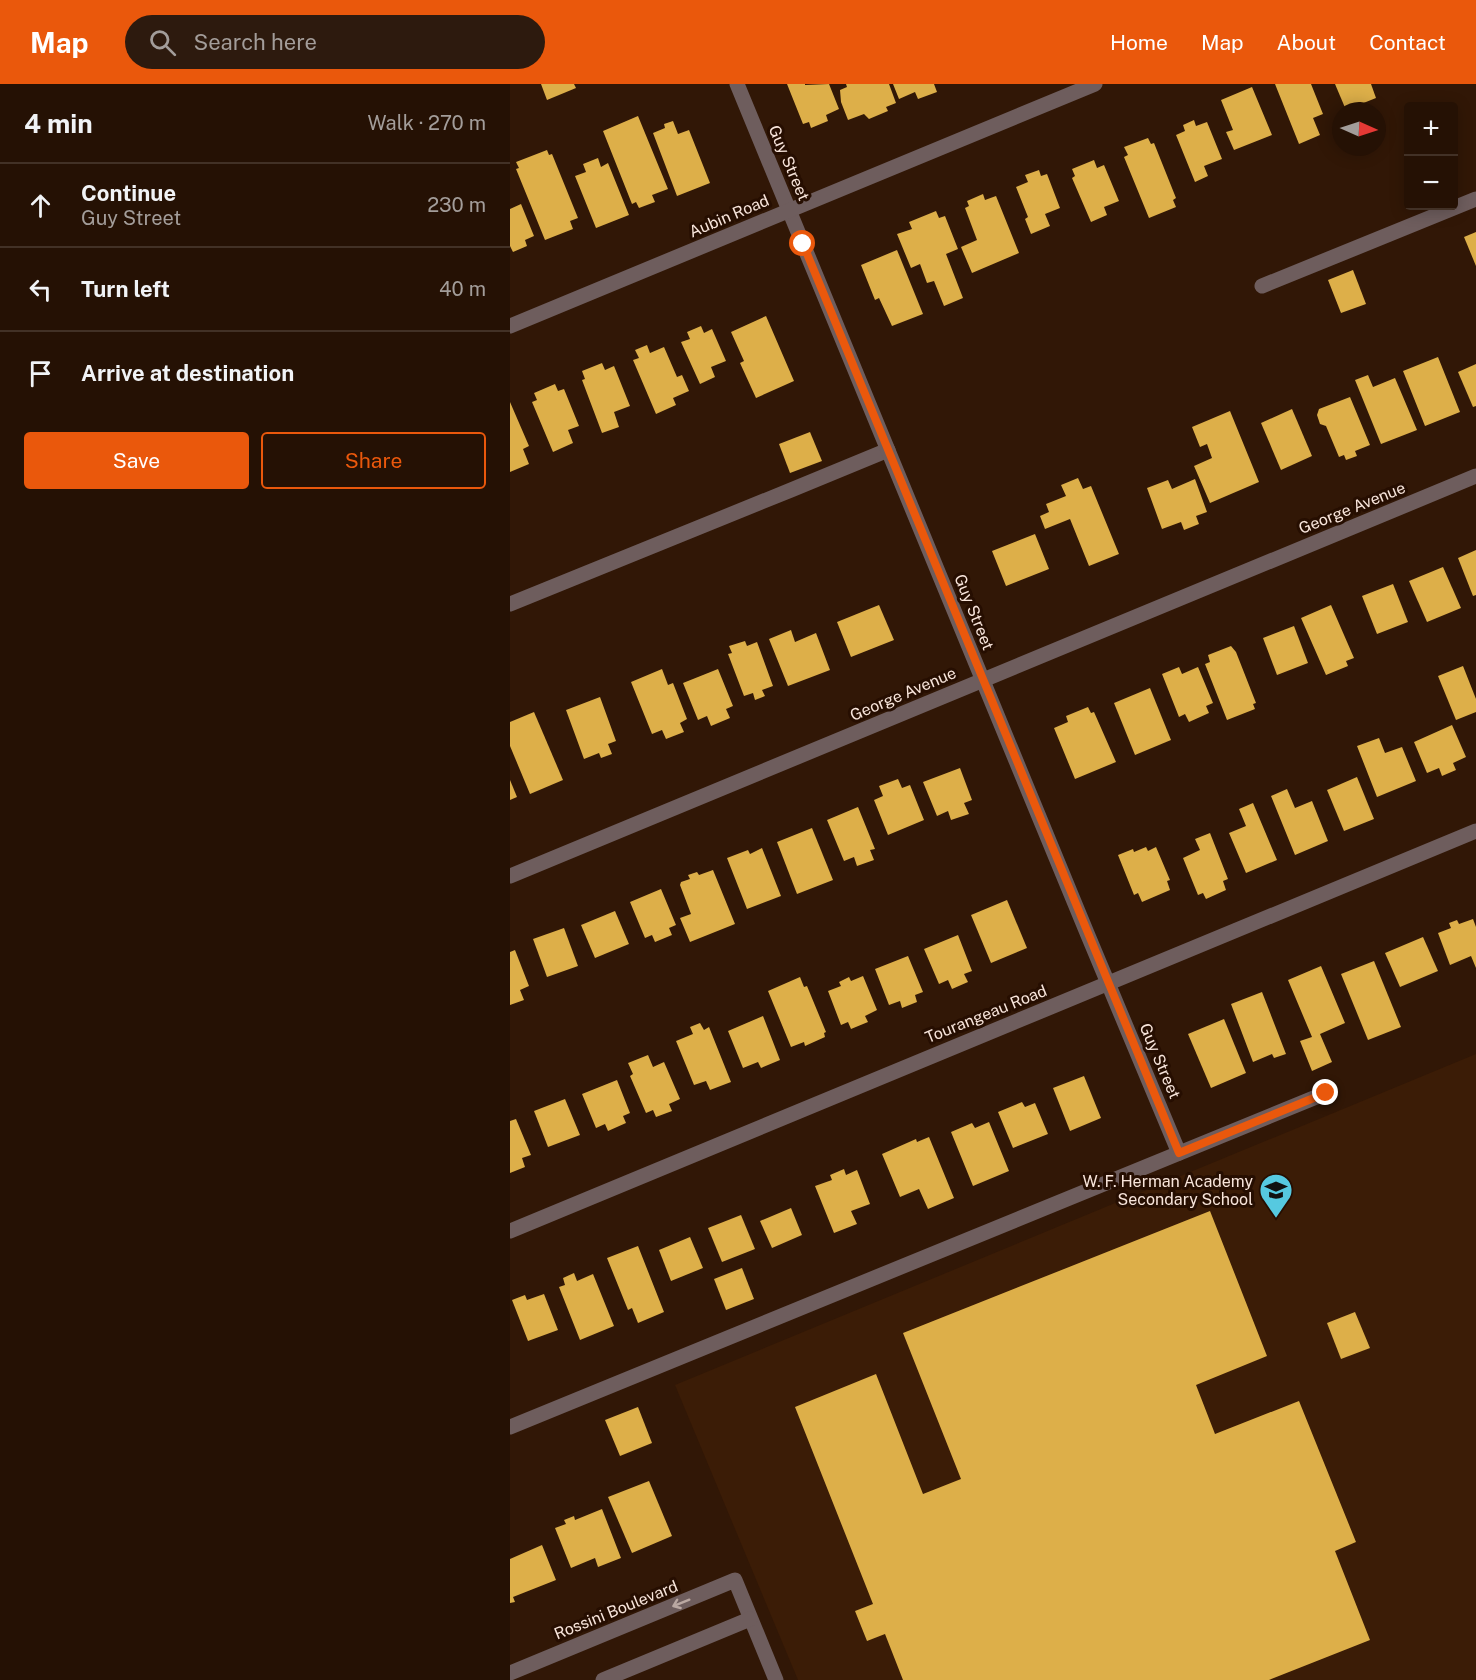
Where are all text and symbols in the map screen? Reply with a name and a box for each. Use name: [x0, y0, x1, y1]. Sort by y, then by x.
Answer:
search box: [125, 15, 545, 69]
text: Map: [30, 26, 89, 59]
icon: search: [146, 26, 179, 59]
text: Search here: [194, 29, 317, 55]
text: Home: [1110, 30, 1168, 55]
text: Map: [1201, 30, 1244, 55]
text: About: [1277, 30, 1336, 55]
text: Contact: [1369, 30, 1446, 55]
north arrow: [1332, 102, 1386, 156]
map controls: [1404, 102, 1458, 210]
button: +: [1404, 102, 1458, 156]
text: 4 min: [24, 108, 93, 139]
text: Walk · 270 m: [367, 111, 486, 135]
street label: Guy Street: [765, 122, 813, 204]
button: −: [1404, 156, 1458, 210]
text: Continue: [81, 180, 176, 206]
icon: ahead: [24, 189, 57, 222]
street label: Aubin Road: [686, 191, 772, 241]
text: 230 m: [427, 193, 486, 217]
text: Guy Street: [81, 206, 181, 230]
route start: [789, 230, 815, 256]
icon: left: [24, 273, 57, 306]
text: Turn left: [81, 276, 170, 302]
text: 40 m: [439, 277, 486, 301]
icon: arrive: [24, 357, 57, 390]
text: Arrive at destination: [81, 360, 294, 386]
button: Save: [24, 432, 249, 489]
button: Share: [261, 432, 486, 489]
street label: George Avenue: [1296, 478, 1408, 538]
street label: Guy Street: [950, 571, 998, 653]
street label: George Avenue: [847, 663, 959, 725]
street label: Tourangeau Road: [922, 981, 1050, 1047]
street label: Guy Street: [1136, 1020, 1184, 1102]
route end: [1312, 1079, 1338, 1105]
place label: W. F. Herman Academy Secondary School: [1083, 1172, 1253, 1209]
school or university icon: W. F. Herman Academy Secondary School: [1258, 1172, 1294, 1219]
street label: Rossini Boulevard: [551, 1577, 681, 1643]
one-way arrow: [672, 1598, 691, 1609]

